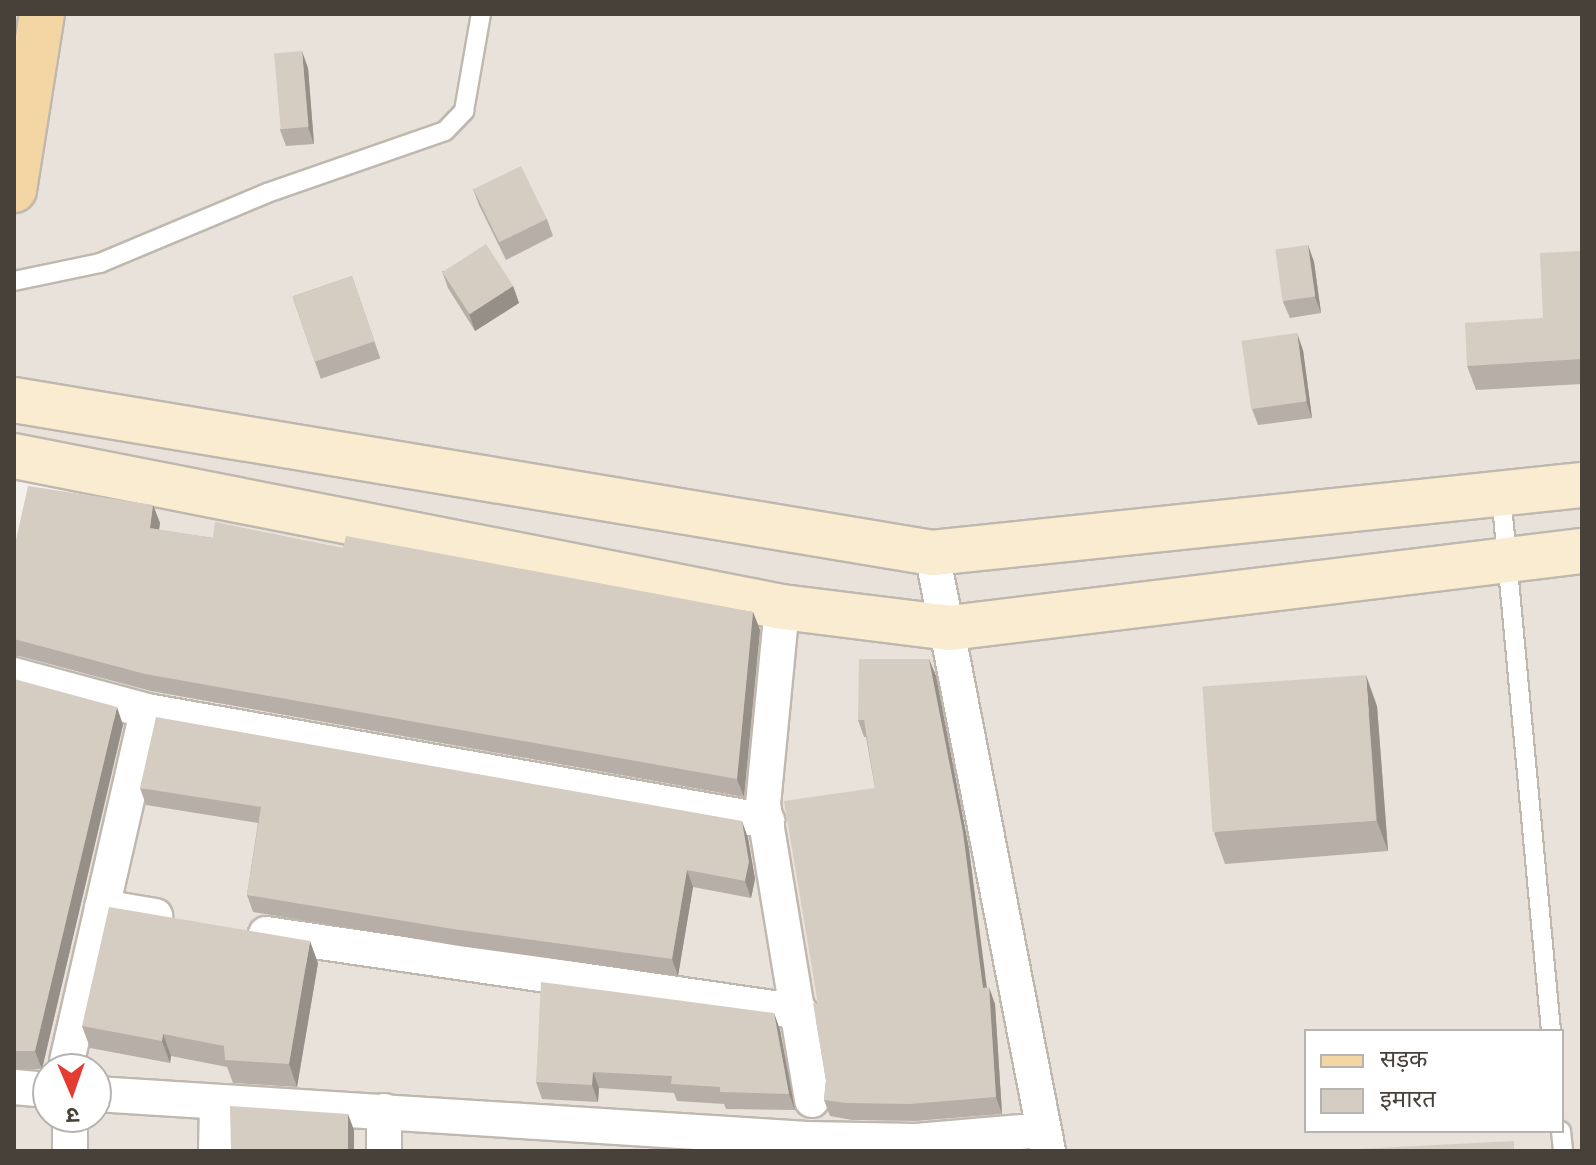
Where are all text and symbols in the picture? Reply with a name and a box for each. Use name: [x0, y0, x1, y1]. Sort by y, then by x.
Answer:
legend: [1304, 1029, 1564, 1133]
text: सड़क: [1380, 1045, 1428, 1074]
north arrow: [32, 1053, 112, 1133]
text: इमारत: [1380, 1085, 1436, 1114]
text: उ: [66, 1102, 80, 1128]

